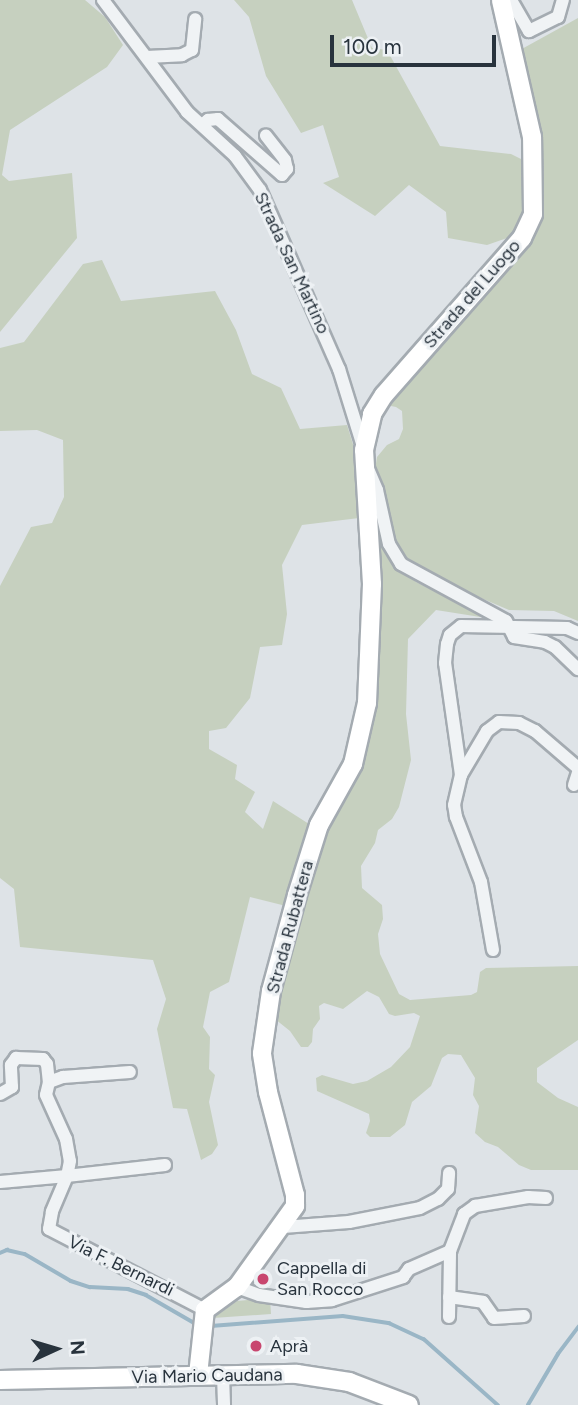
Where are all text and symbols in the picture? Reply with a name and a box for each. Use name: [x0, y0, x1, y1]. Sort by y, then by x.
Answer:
scale bar: [333, 21, 499, 65]
text: 100 m: [343, 34, 402, 59]
street label: Strada San Martino: [250, 189, 334, 337]
street label: Strada del Luogo: [419, 235, 525, 353]
street label: Strada Rubattera: [262, 858, 318, 996]
street label: Via F. Bernardi: [65, 1231, 177, 1301]
place label: Cappella di San Rocco: [277, 1258, 367, 1300]
marker: Cappella di San Rocco: [255, 1271, 271, 1287]
north arrow: [21, 1314, 91, 1384]
place label: Aprà: [270, 1335, 308, 1357]
marker: Aprà: [248, 1338, 264, 1354]
text: N: [65, 1339, 89, 1356]
street label: Via Mario Caudana: [131, 1364, 283, 1388]

